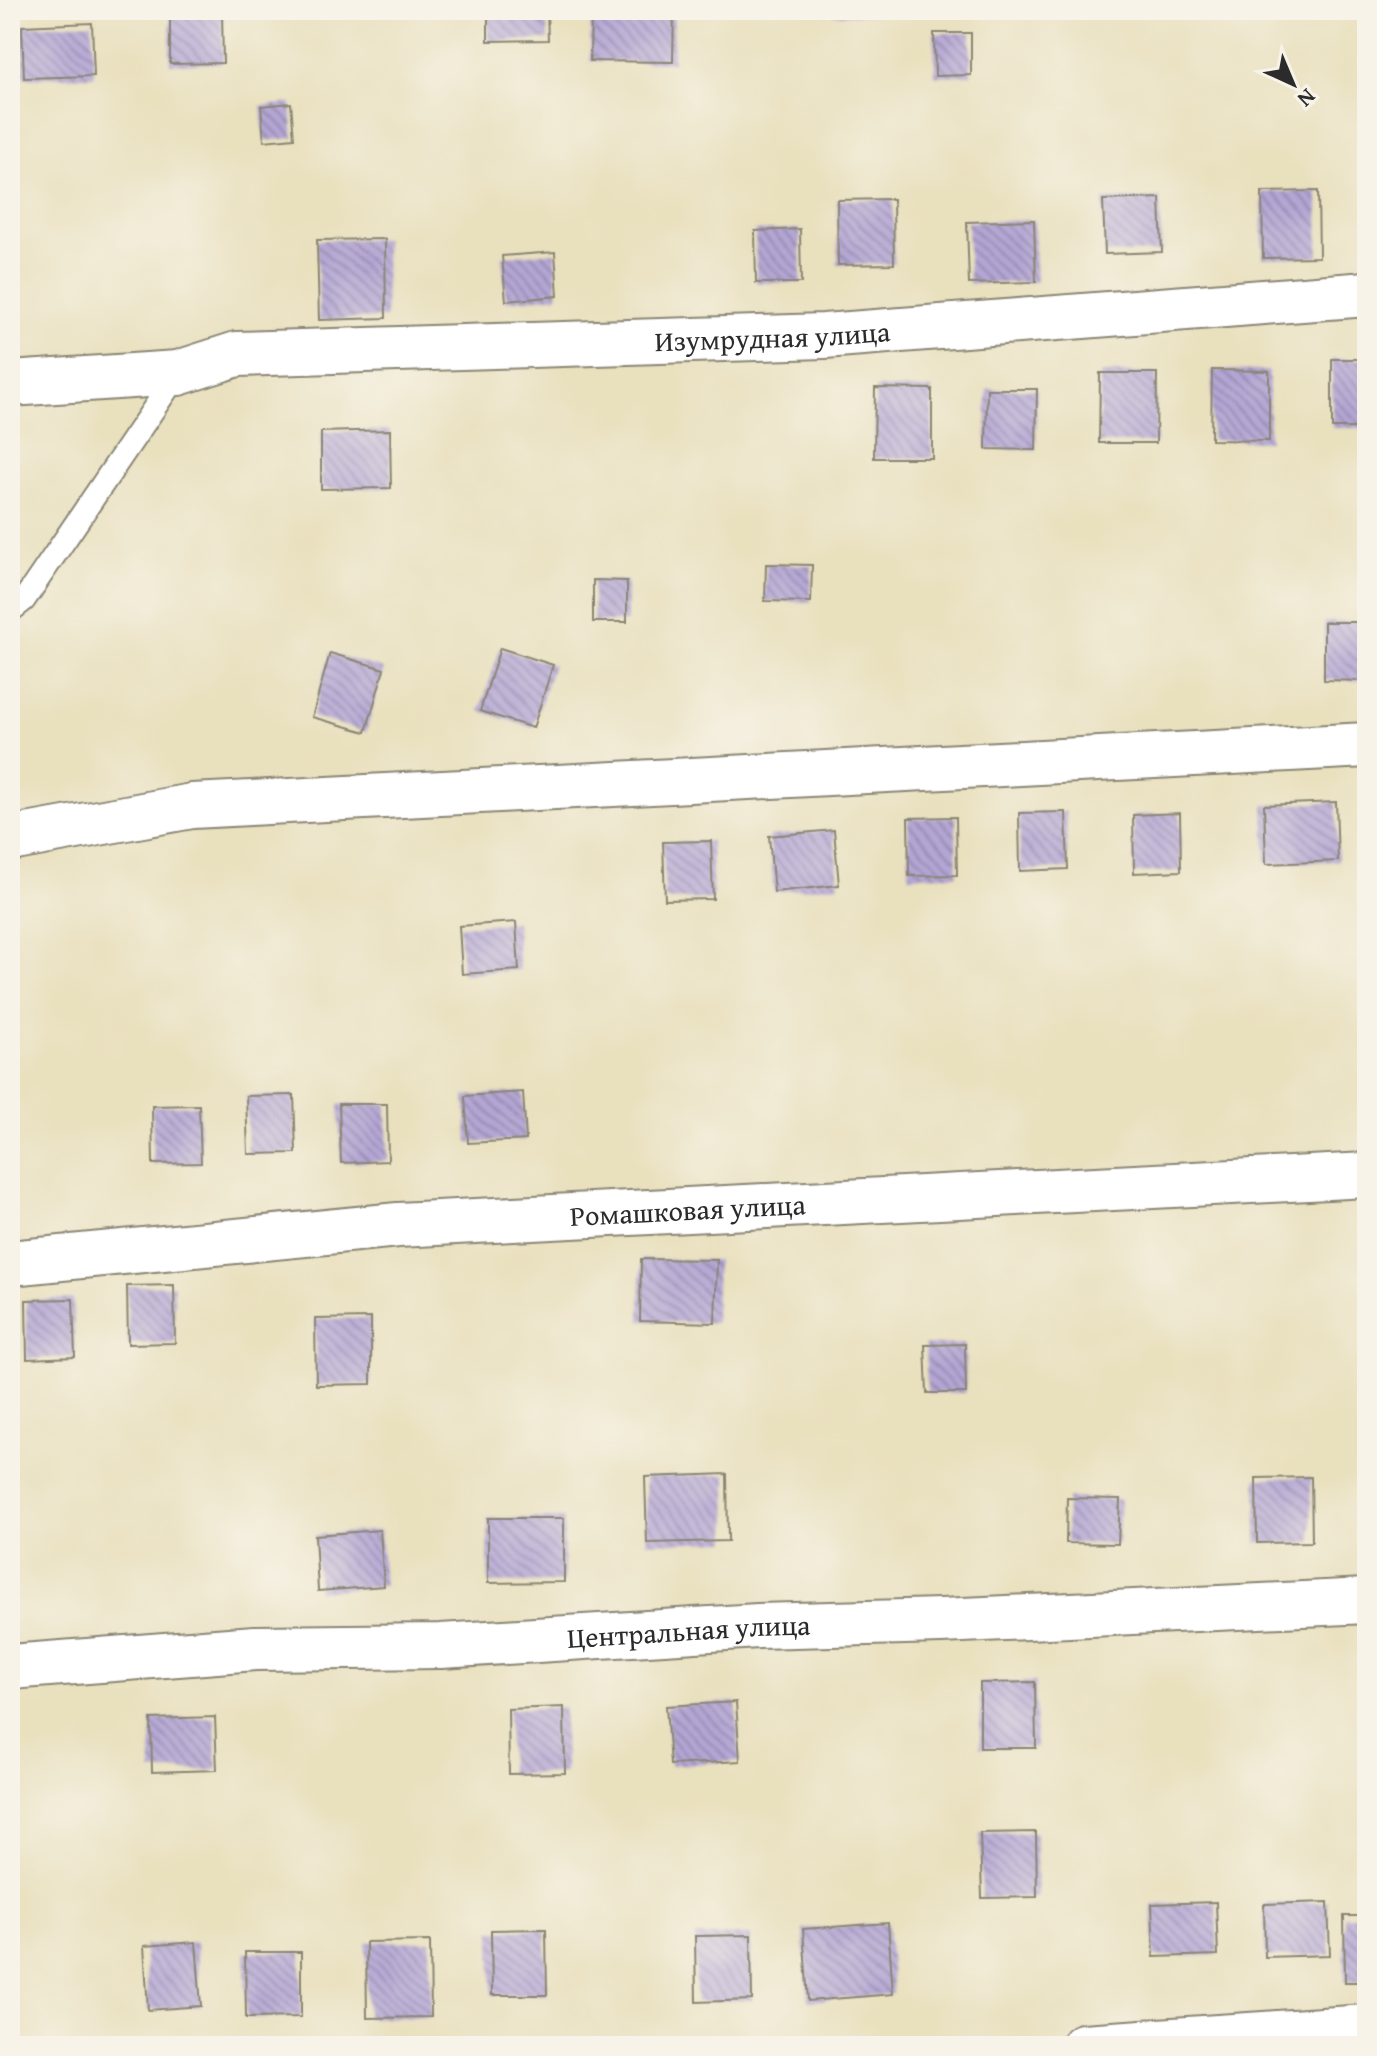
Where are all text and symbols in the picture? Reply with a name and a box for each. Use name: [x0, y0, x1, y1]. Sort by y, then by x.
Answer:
north arrow: [1253, 44, 1333, 124]
text: N: [1290, 82, 1323, 115]
street label: Изумрудная улица: [654, 310, 892, 361]
street label: Ромашковая улица: [569, 1183, 807, 1236]
street label: Центральная улица: [566, 1604, 812, 1658]

